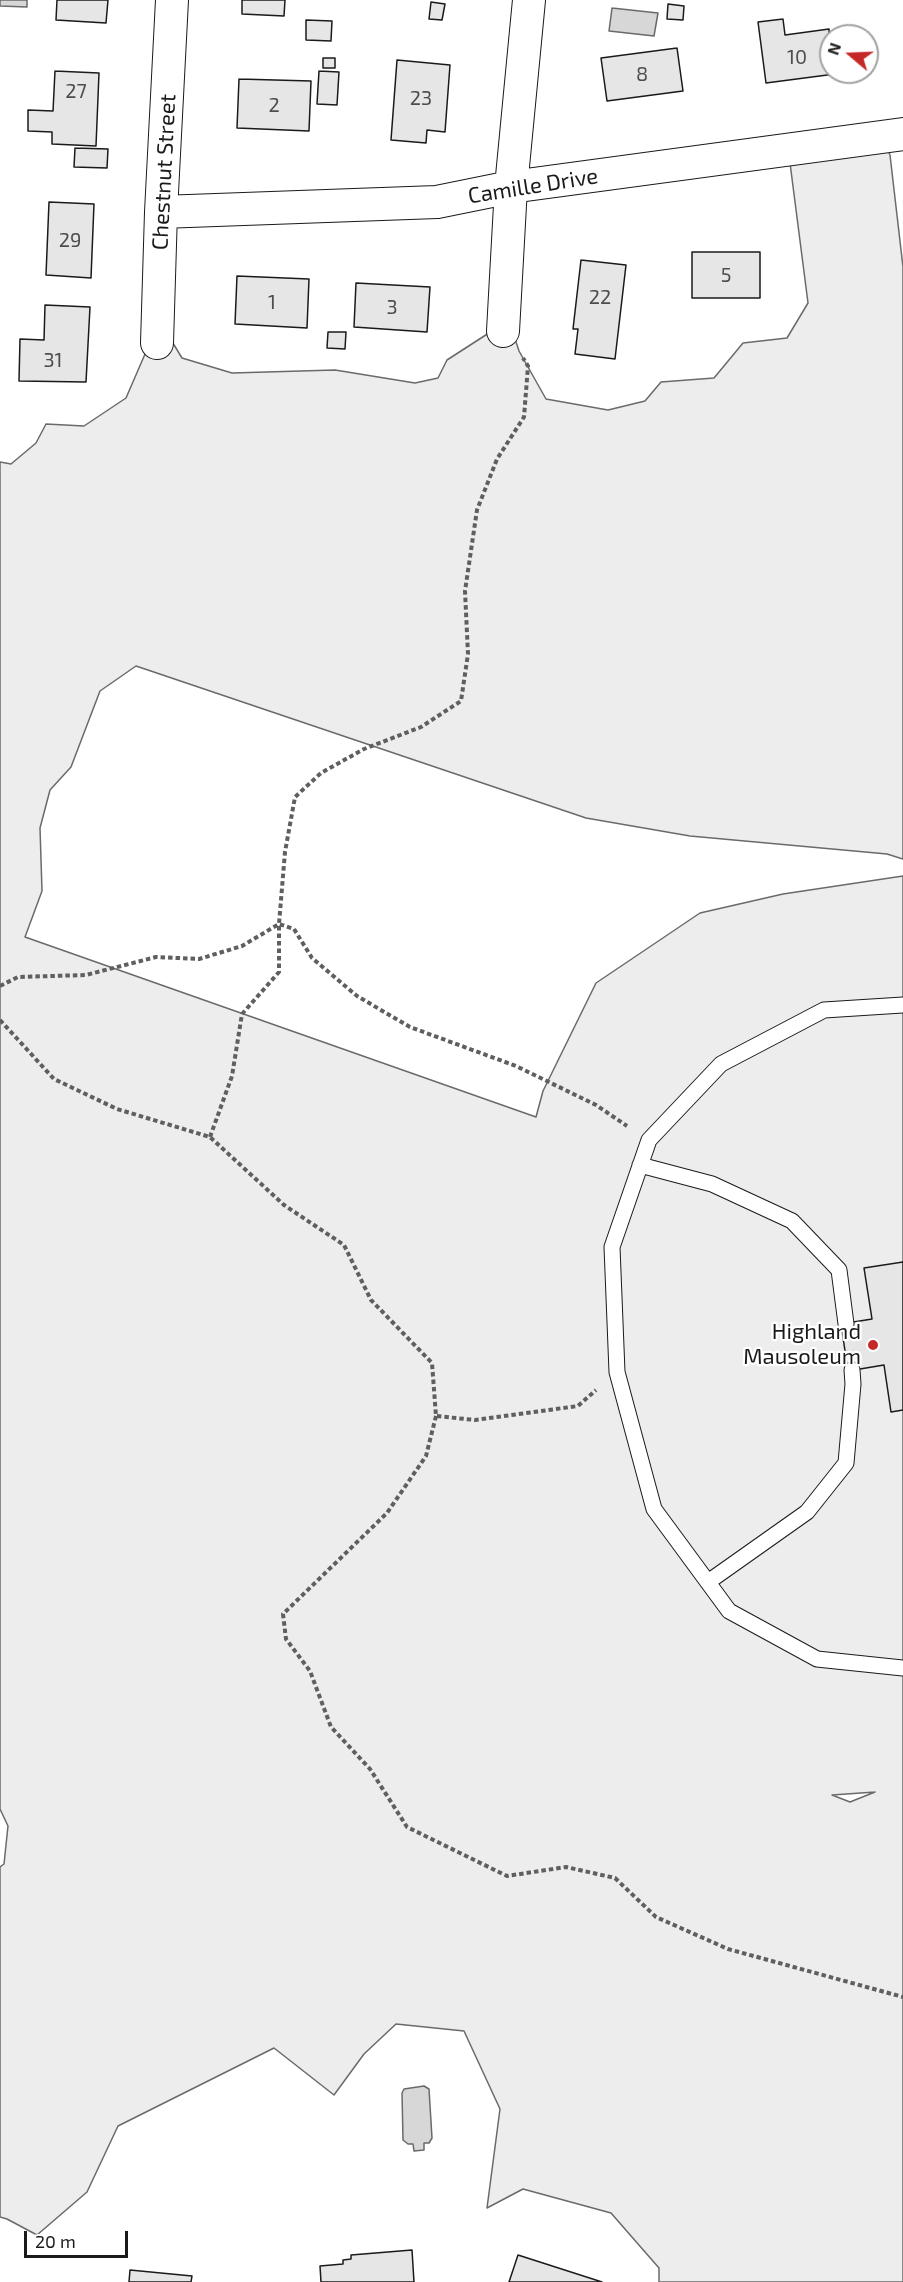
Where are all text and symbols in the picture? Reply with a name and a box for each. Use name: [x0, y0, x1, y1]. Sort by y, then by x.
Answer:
north arrow: [819, 24, 879, 84]
text: N: [823, 40, 844, 57]
house number: 10: [787, 45, 807, 69]
house number: 8: [636, 62, 648, 86]
house number: 27: [65, 79, 87, 103]
house number: 23: [410, 86, 432, 110]
street label: Chestnut Street: [147, 93, 181, 251]
house number: 2: [268, 93, 280, 117]
street label: Camille Drive: [466, 163, 600, 209]
house number: 29: [59, 228, 81, 252]
house number: 5: [721, 263, 731, 287]
house number: 22: [589, 285, 611, 309]
house number: 1: [268, 290, 276, 314]
house number: 3: [386, 295, 398, 319]
house number: 31: [43, 348, 63, 372]
place label: Highland Mausoleum: [743, 1319, 861, 1370]
marker: Highland Mausoleum: [866, 1338, 880, 1352]
scale bar: [27, 2219, 130, 2257]
text: 20 m: [35, 2230, 76, 2252]

